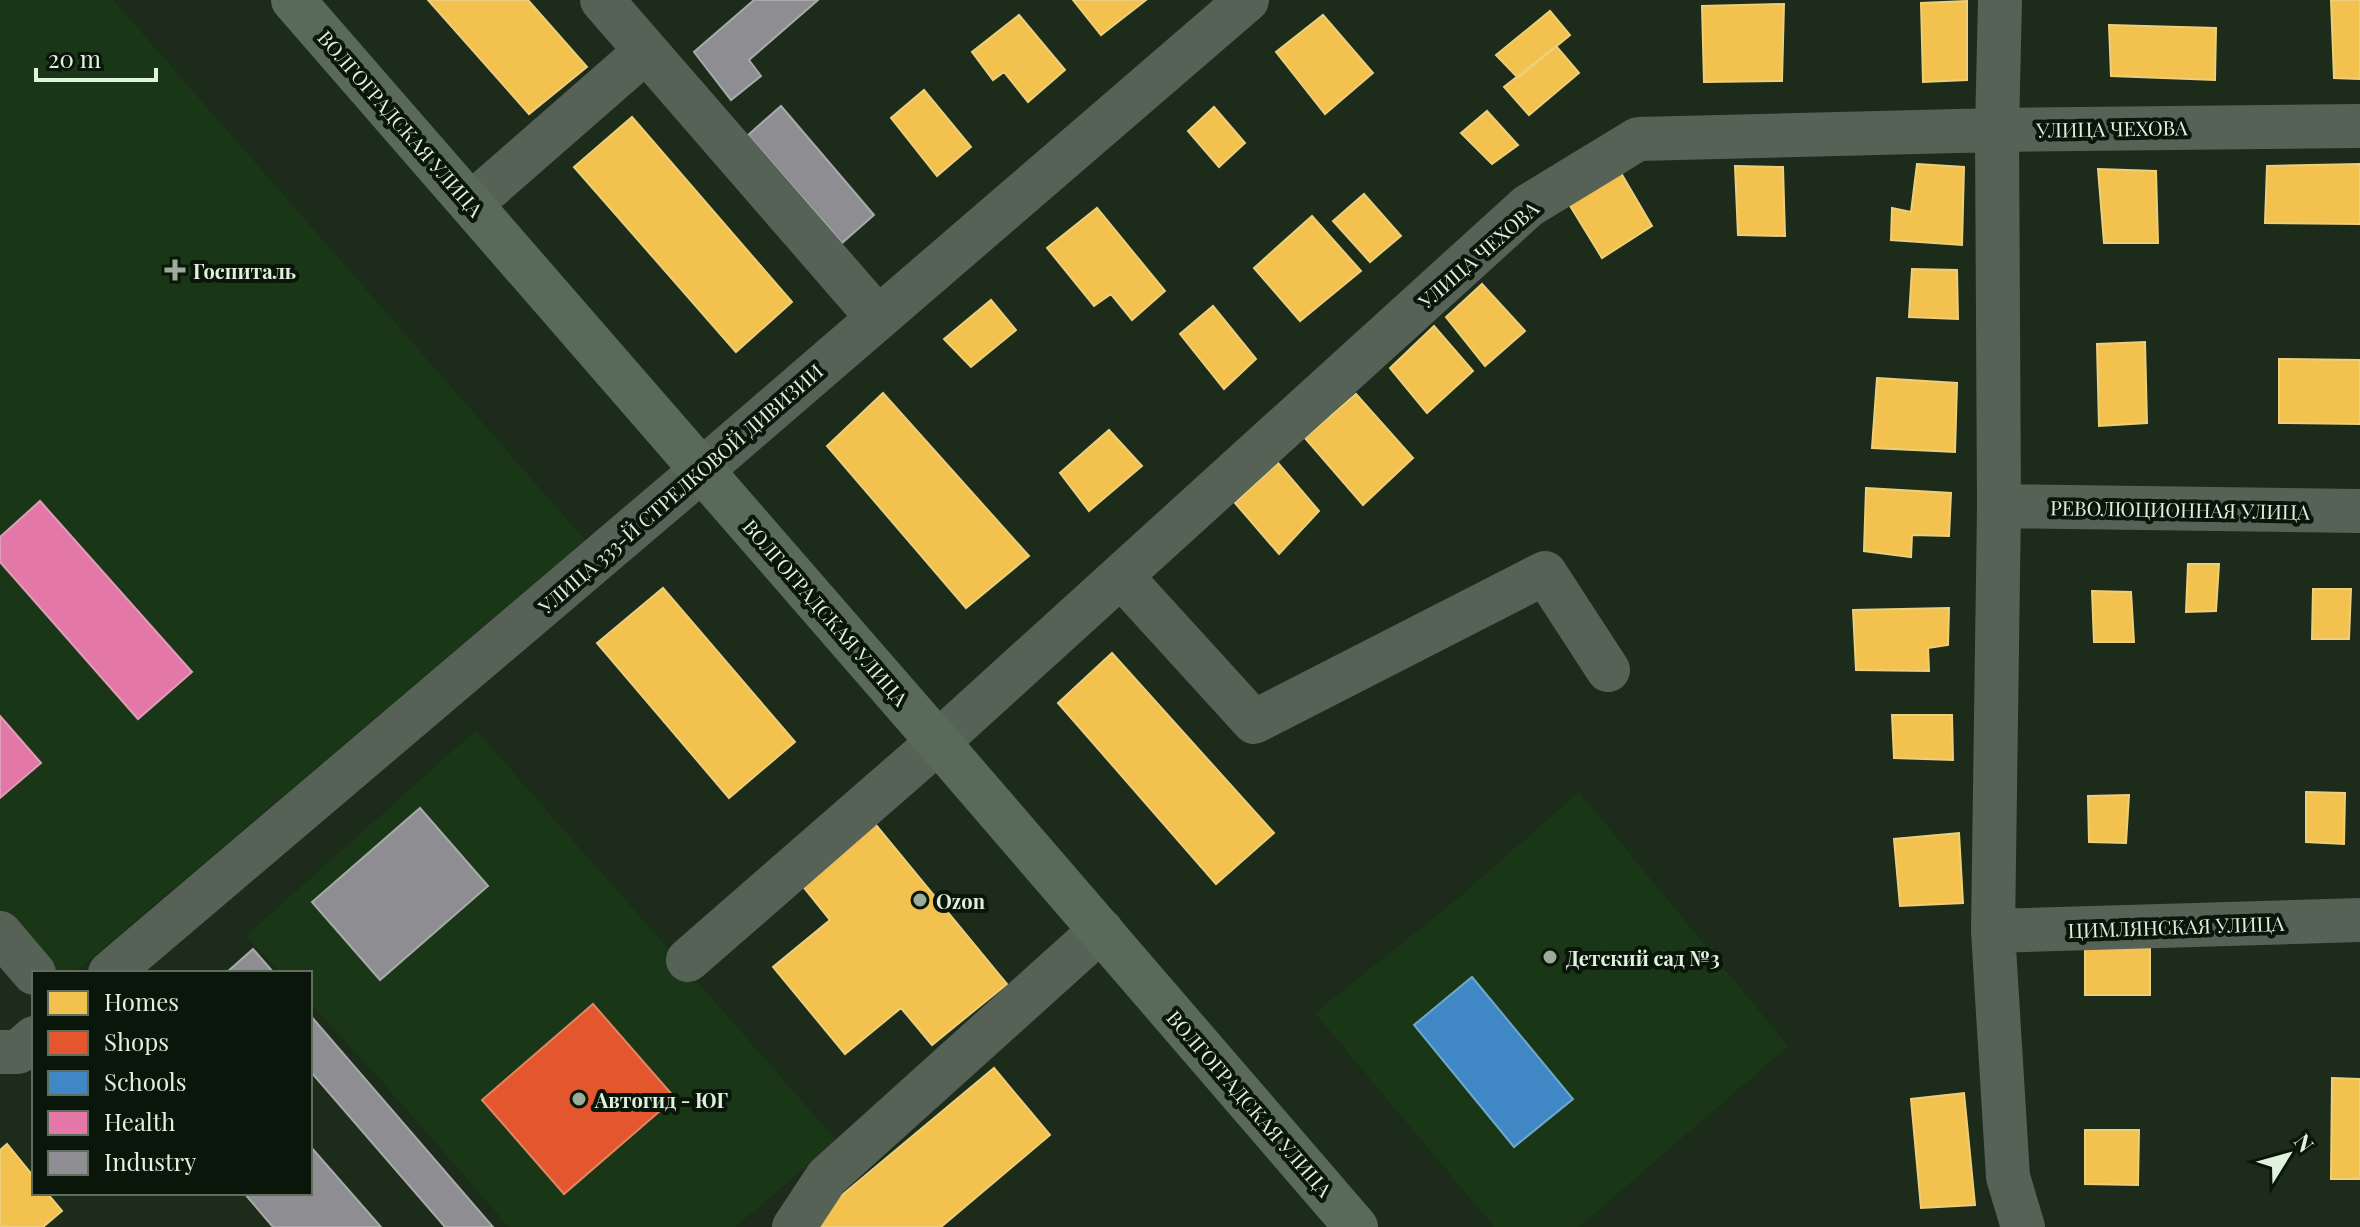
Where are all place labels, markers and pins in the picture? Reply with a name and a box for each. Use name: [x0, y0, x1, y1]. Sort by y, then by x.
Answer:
place label: Госпиталь: [193, 257, 296, 284]
marker: Госпиталь: [164, 259, 186, 281]
place label: Ozon: [936, 887, 986, 914]
marker: Ozon: [911, 891, 929, 909]
place label: Детский сад №3: [1566, 944, 1720, 971]
marker: Детский сад №3: [1541, 948, 1559, 966]
place label: Автогид - ЮГ: [594, 1086, 728, 1113]
marker: Автогид - ЮГ: [570, 1090, 588, 1108]

